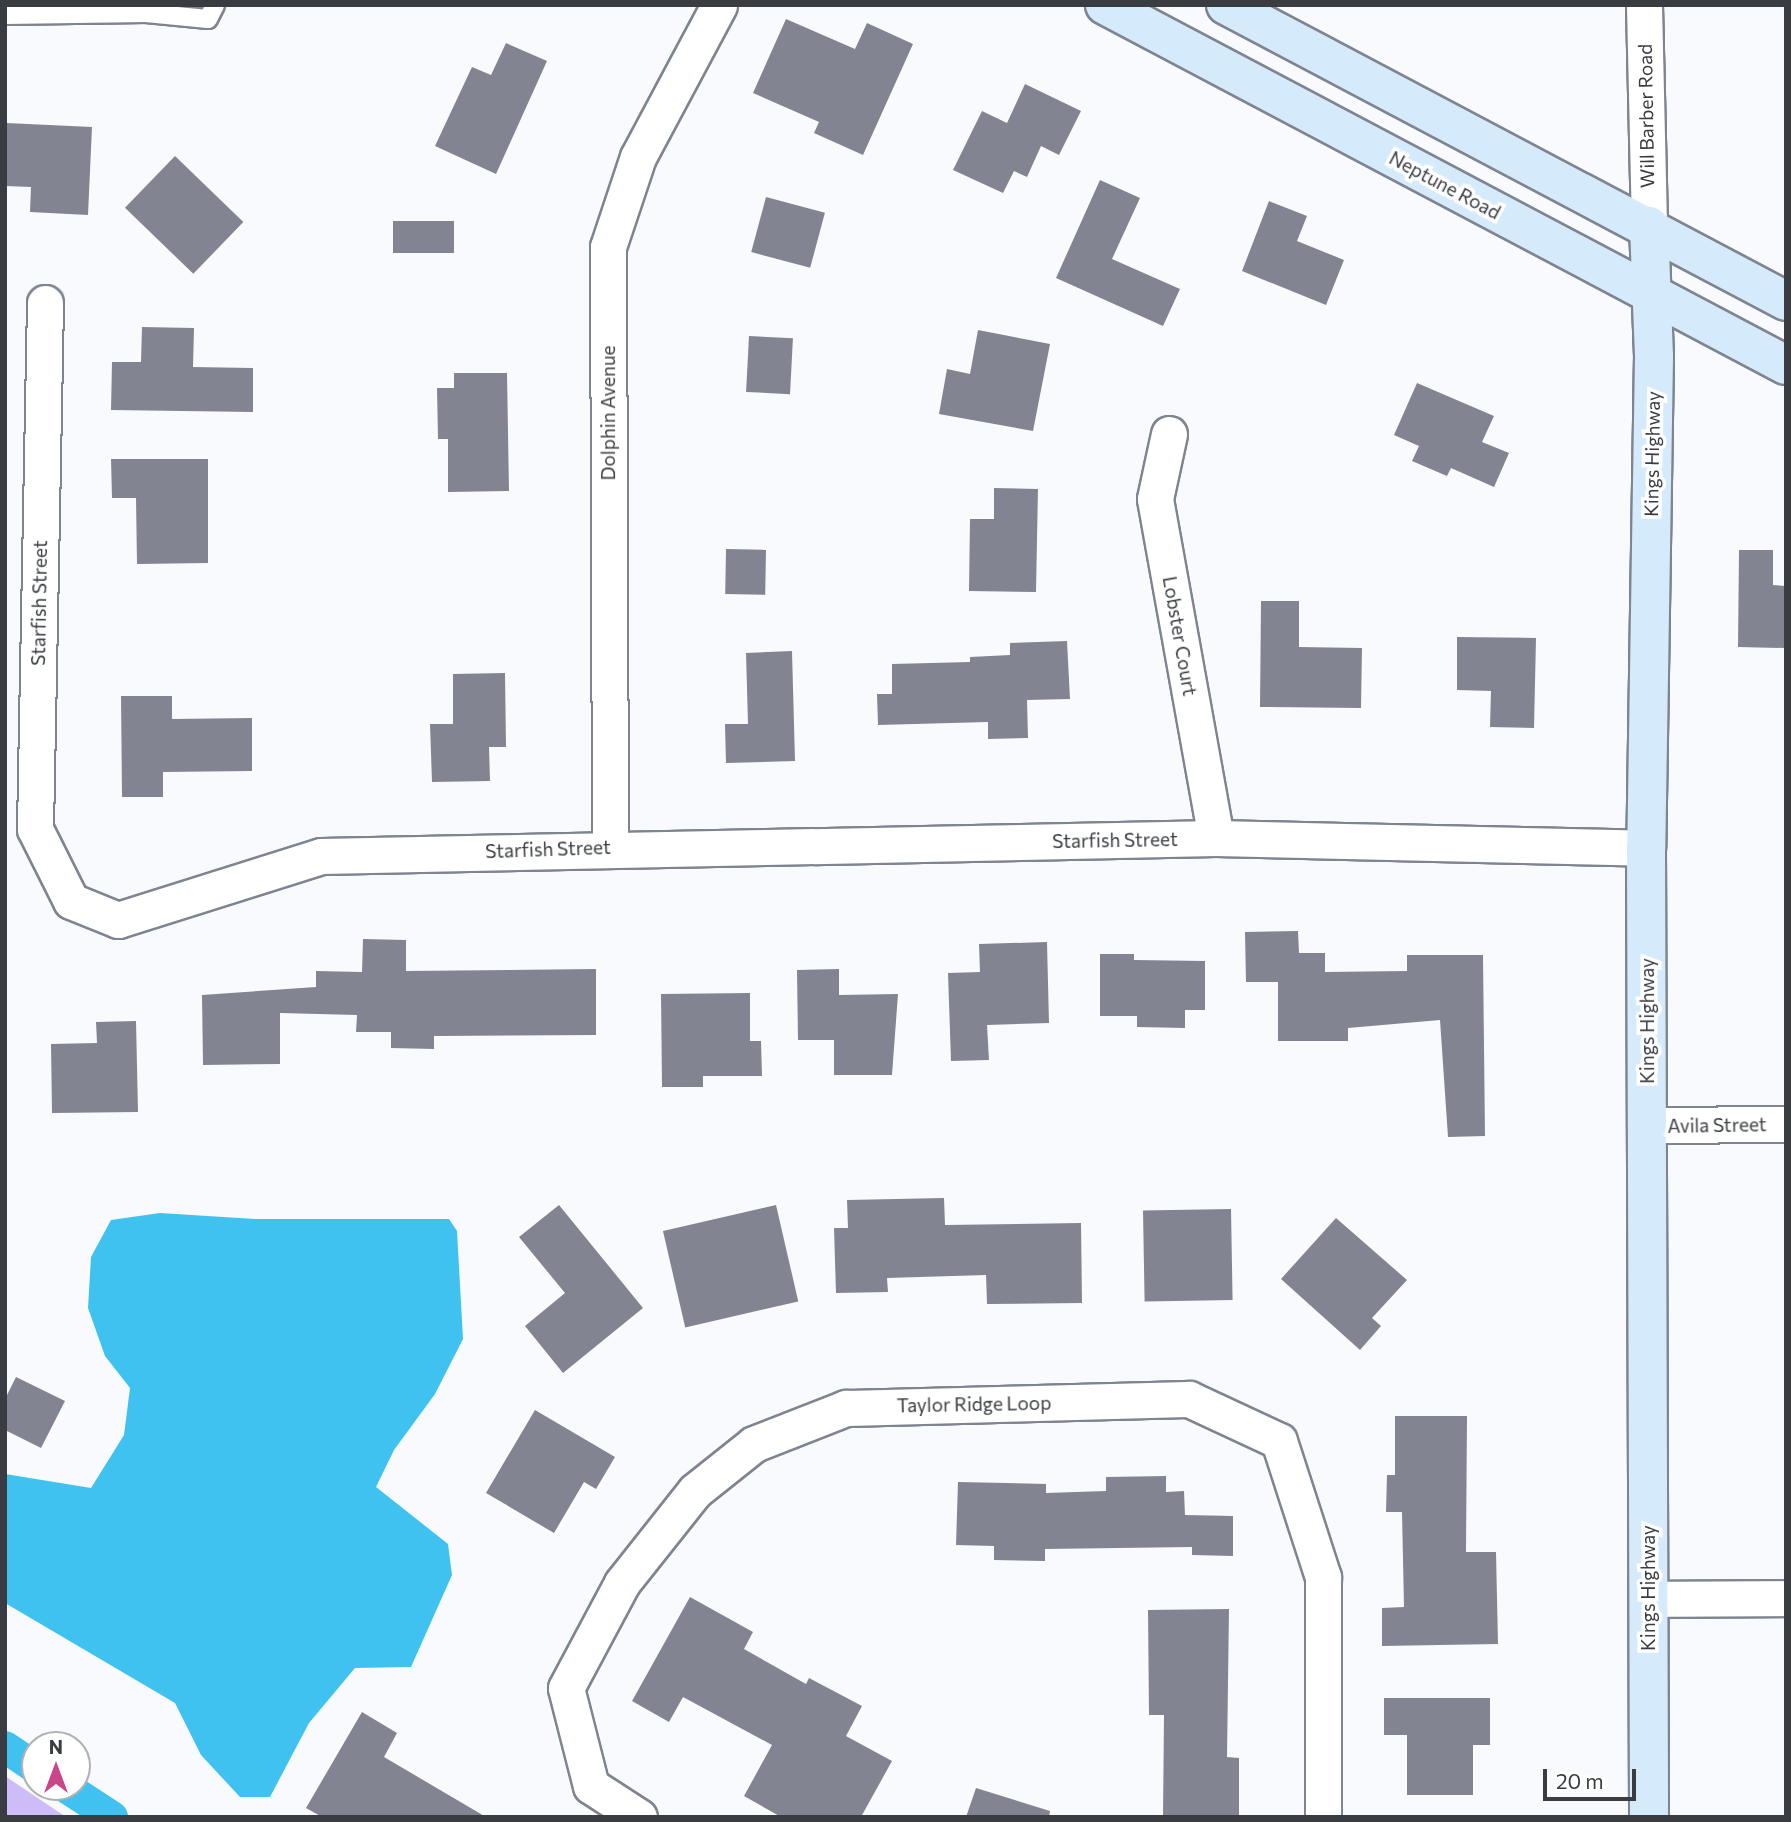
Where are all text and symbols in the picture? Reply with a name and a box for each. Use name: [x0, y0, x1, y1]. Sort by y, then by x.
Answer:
street label: Will Barber Road: [1633, 44, 1659, 188]
street label: Neptune Road: [1385, 146, 1505, 224]
street label: Dolphin Avenue: [597, 345, 619, 481]
street label: Kings Highway: [1640, 391, 1664, 517]
street label: Starfish Street: [27, 540, 51, 666]
street label: Lobster Court: [1158, 574, 1202, 698]
street label: Starfish Street: [1052, 828, 1178, 852]
street label: Starfish Street: [485, 835, 611, 863]
street label: Kings Highway: [1636, 958, 1658, 1084]
street label: Avila Street: [1667, 1113, 1767, 1137]
street label: Taylor Ridge Loop: [896, 1391, 1052, 1417]
street label: Kings Highway: [1637, 1525, 1659, 1651]
north arrow: [21, 1731, 91, 1801]
text: N: [49, 1735, 63, 1758]
scale bar: [1546, 1756, 1639, 1800]
text: 20 m: [1556, 1768, 1604, 1793]

